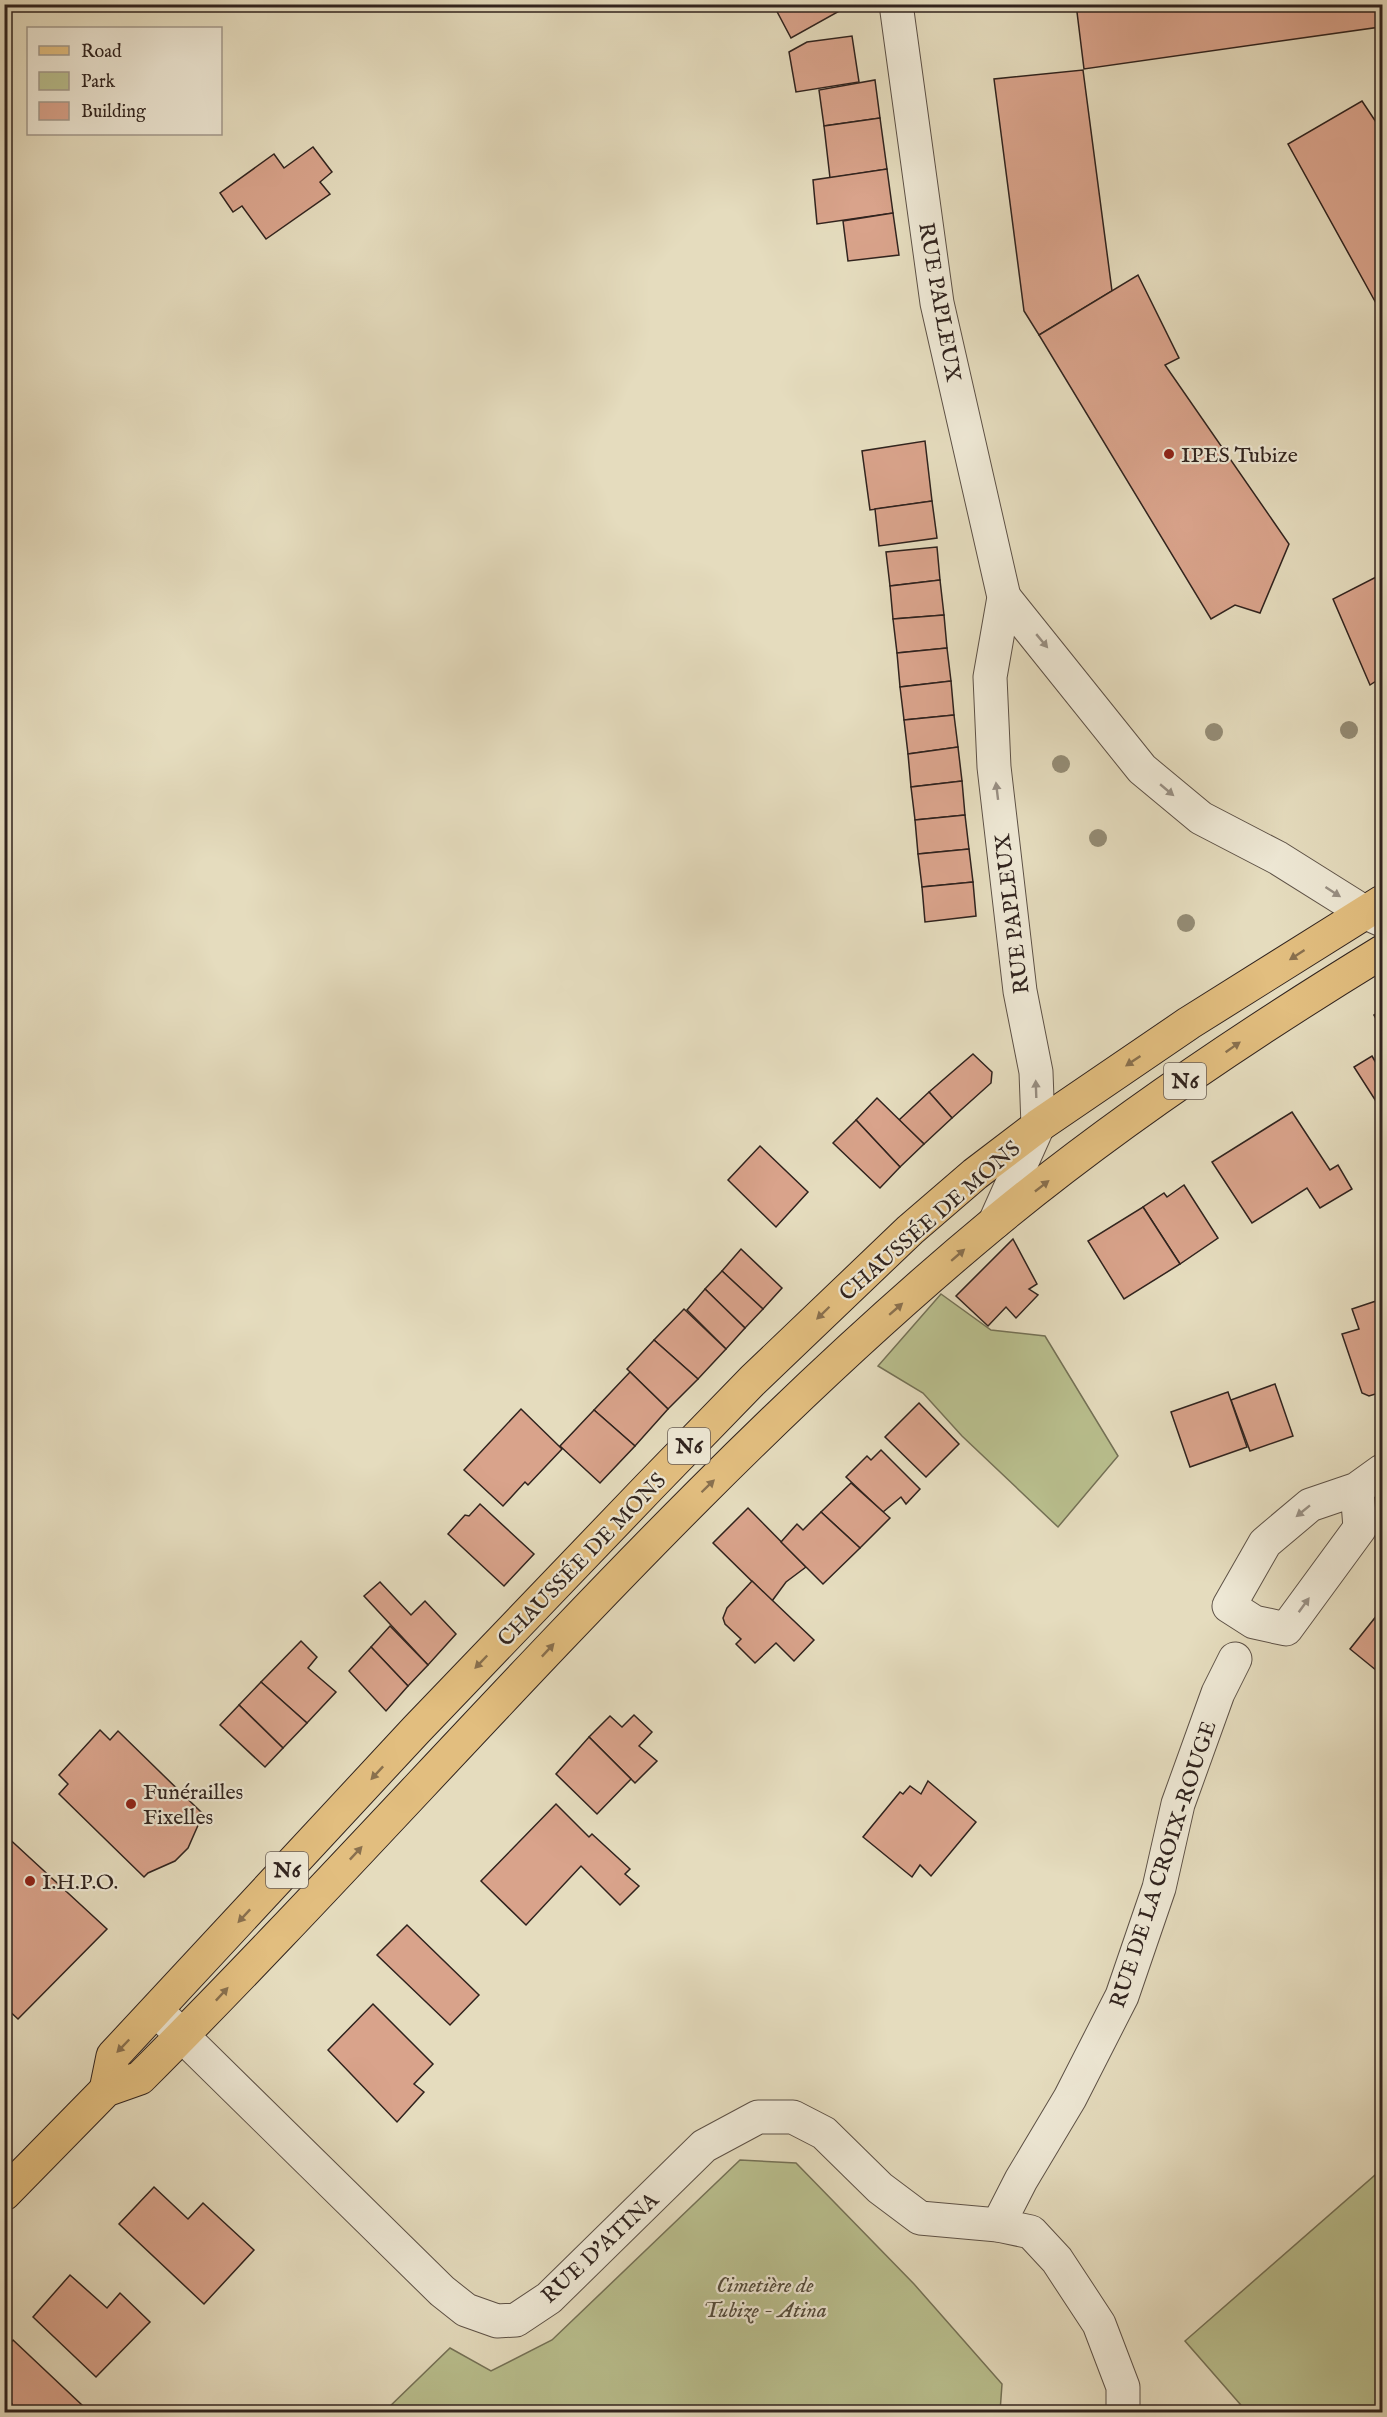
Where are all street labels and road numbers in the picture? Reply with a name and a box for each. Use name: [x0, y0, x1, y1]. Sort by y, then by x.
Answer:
street label: RUE PAPLEUX: [911, 220, 967, 384]
street label: RUE PAPLEUX: [989, 832, 1037, 996]
road number: N6: [1164, 1063, 1206, 1099]
street label: CHAUSSÉE DE MONS: [834, 1135, 1027, 1308]
road number: N6: [668, 1428, 710, 1464]
street label: CHAUSSÉE DE MONS: [492, 1468, 673, 1653]
street label: RUE DE LA CROIX-ROUGE: [1104, 1718, 1224, 2012]
road number: N6: [266, 1852, 308, 1888]
street label: RUE D'ATINA: [536, 2186, 666, 2310]

